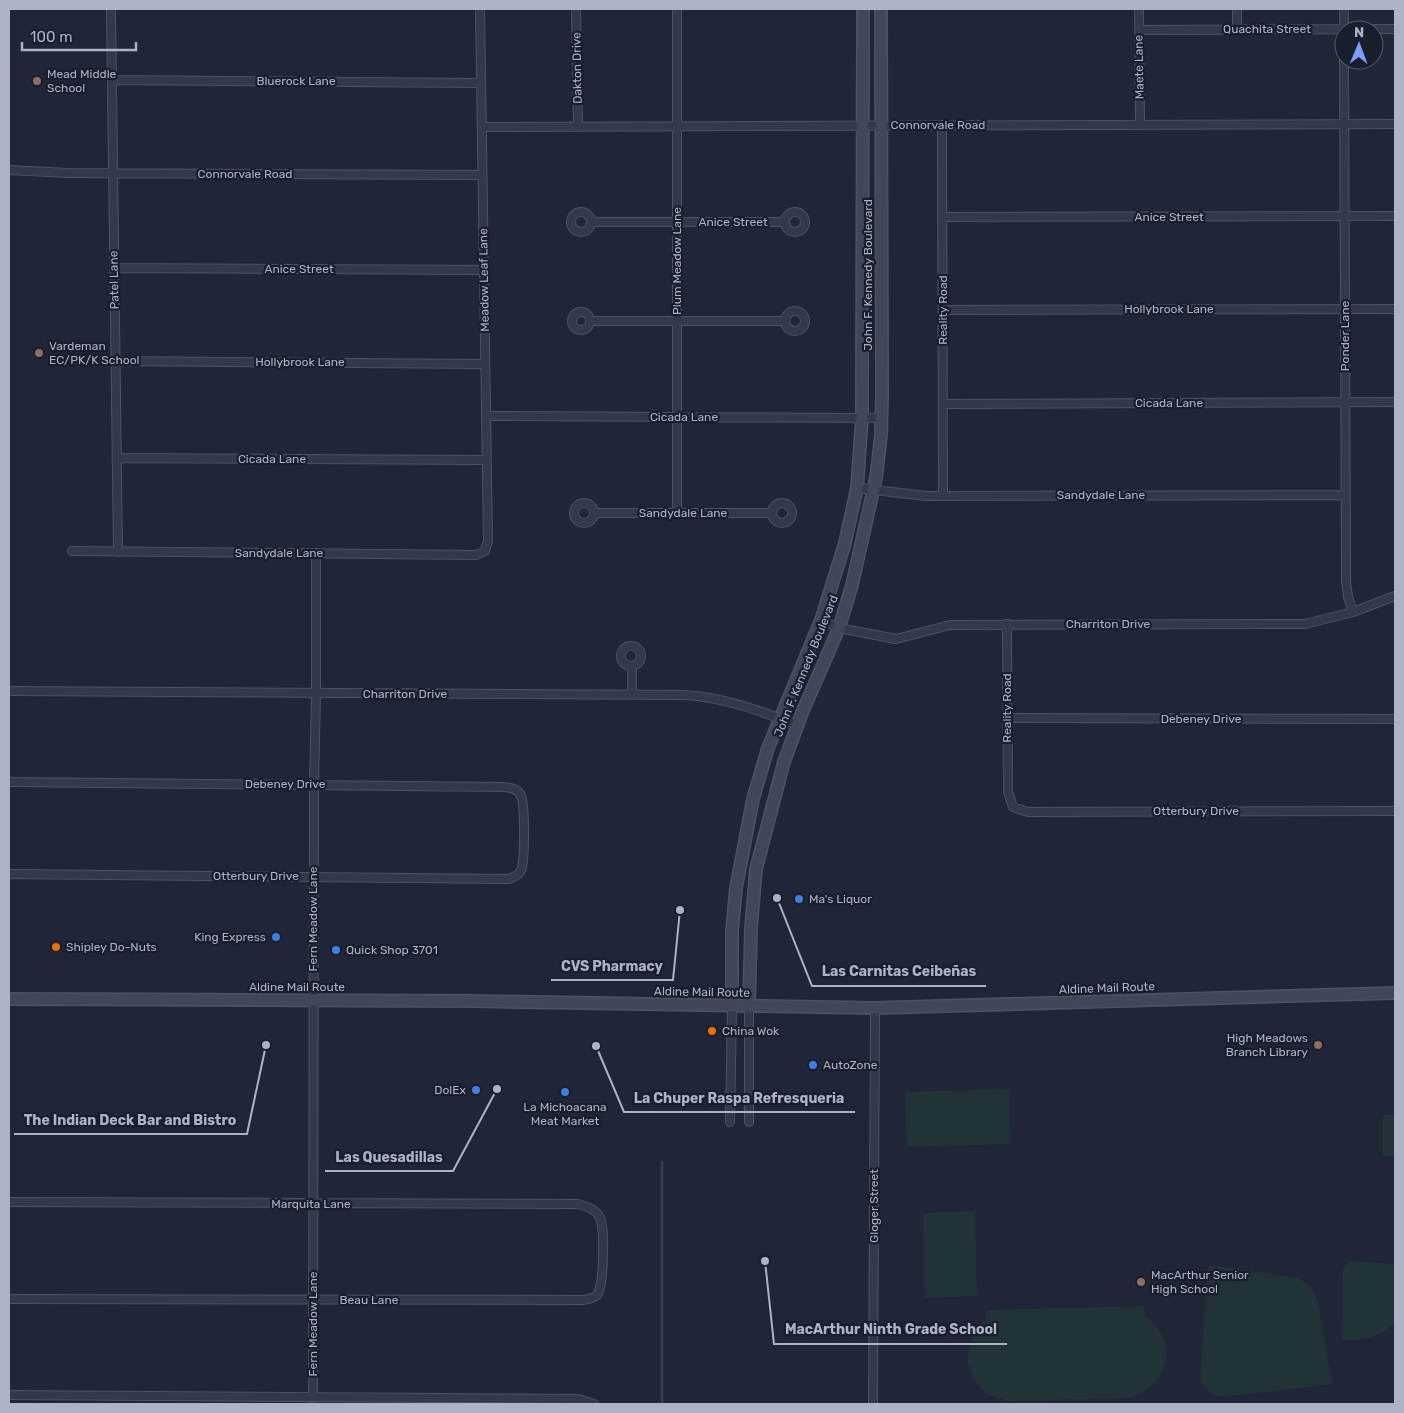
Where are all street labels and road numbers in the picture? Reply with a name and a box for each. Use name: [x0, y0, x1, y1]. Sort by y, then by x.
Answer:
street label: Quachita Street: [1223, 22, 1311, 36]
street label: Dakton Drive: [569, 32, 585, 104]
street label: Maete Lane: [1131, 34, 1147, 99]
street label: Bluerock Lane: [256, 74, 336, 88]
street label: Connorvale Road: [891, 118, 985, 132]
street label: Connorvale Road: [198, 167, 292, 181]
street label: John F. Kennedy Boulevard: [861, 199, 875, 351]
street label: Plum Meadow Lane: [670, 207, 684, 315]
street label: Anice Street: [1134, 210, 1204, 224]
street label: Anice Street: [698, 215, 768, 229]
street label: Meadow Leaf Lane: [476, 228, 492, 332]
street label: Patel Lane: [106, 250, 122, 310]
street label: Anice Street: [264, 262, 334, 276]
street label: Reality Road: [936, 275, 950, 345]
street label: Ponder Lane: [1338, 301, 1352, 371]
street label: Hollybrook Lane: [1124, 302, 1214, 316]
street label: Hollybrook Lane: [255, 355, 345, 369]
street label: Cicada Lane: [1135, 396, 1203, 410]
street label: Cicada Lane: [650, 410, 718, 424]
street label: Cicada Lane: [238, 452, 306, 466]
street label: Sandydale Lane: [1057, 488, 1146, 502]
street label: Sandydale Lane: [639, 506, 728, 520]
street label: Sandydale Lane: [235, 546, 324, 560]
street label: John F. Kennedy Boulevard: [771, 593, 841, 739]
street label: Charriton Drive: [1066, 617, 1151, 631]
street label: Reality Road: [1000, 673, 1014, 743]
street label: Charriton Drive: [363, 687, 448, 701]
street label: Debeney Drive: [1161, 712, 1242, 726]
street label: Debeney Drive: [245, 777, 326, 791]
street label: Otterbury Drive: [1153, 804, 1239, 818]
street label: Fern Meadow Lane: [306, 866, 320, 971]
street label: Otterbury Drive: [213, 869, 299, 883]
street label: Aldine Mail Route: [1059, 979, 1156, 997]
street label: Aldine Mail Route: [249, 980, 345, 994]
street label: Aldine Mail Route: [654, 984, 750, 1000]
street label: Gloger Street: [867, 1169, 881, 1243]
street label: Marquita Lane: [271, 1197, 351, 1211]
street label: Fern Meadow Lane: [306, 1271, 320, 1376]
street label: Beau Lane: [340, 1293, 399, 1307]

